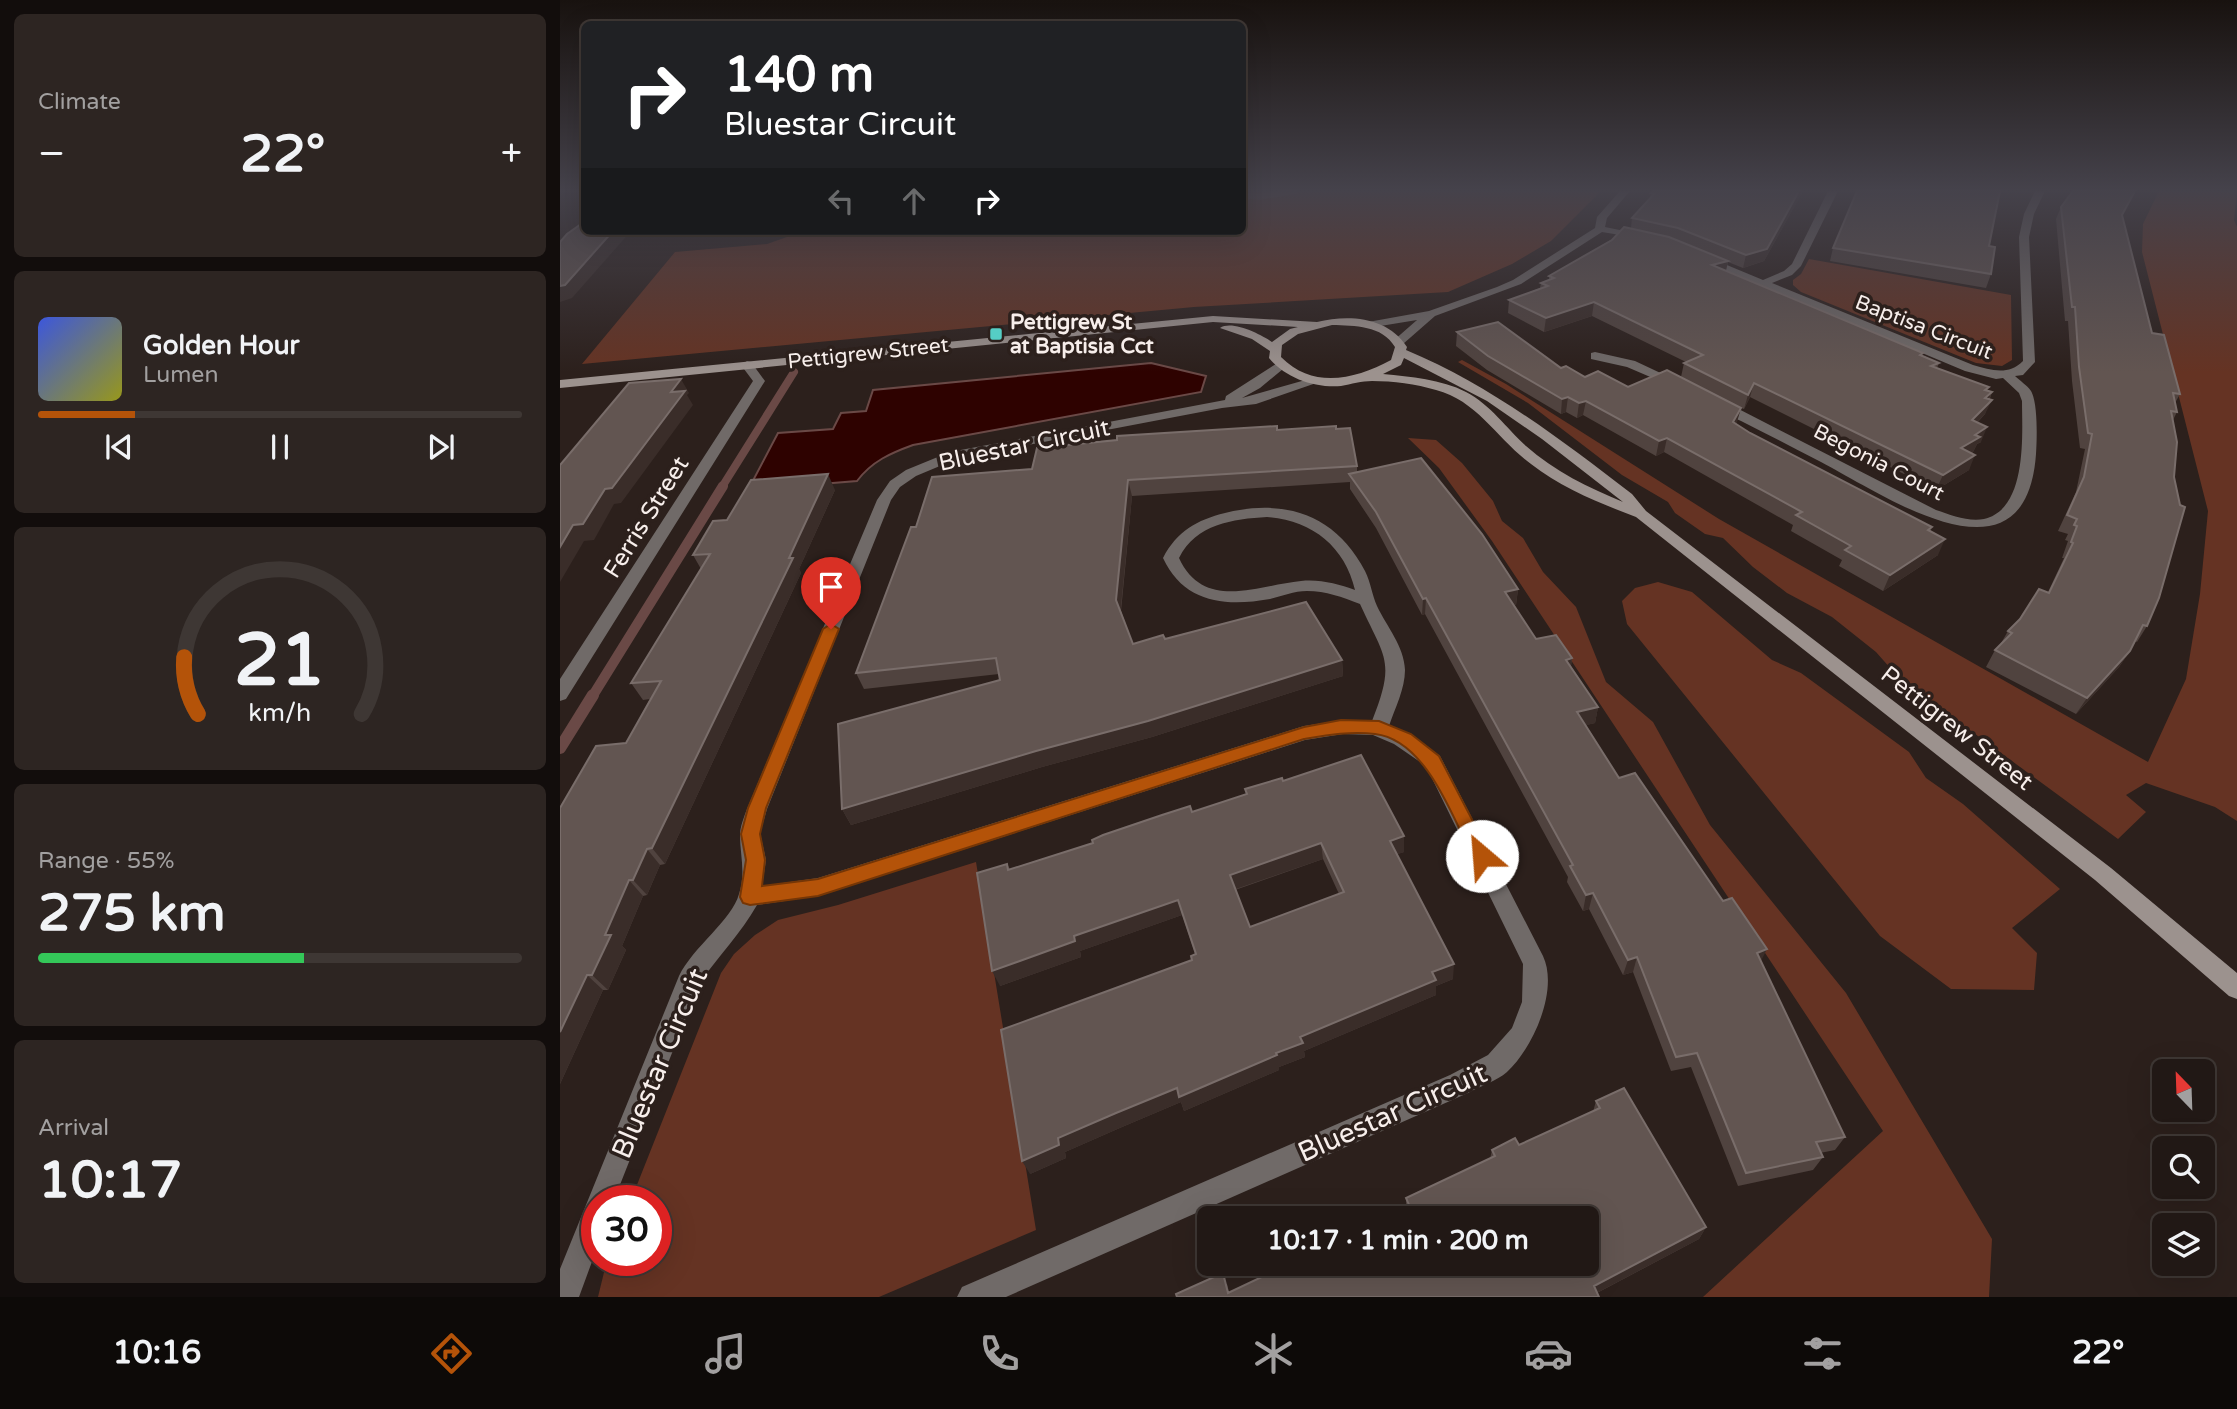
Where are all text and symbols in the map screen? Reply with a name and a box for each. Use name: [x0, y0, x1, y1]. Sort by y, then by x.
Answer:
text: 140 m: [724, 46, 874, 105]
icon: right: [609, 49, 700, 140]
text: Climate: [38, 88, 121, 116]
text: Bluestar Circuit: [724, 106, 956, 144]
text: 22°: [240, 123, 325, 186]
text: −: [38, 131, 65, 177]
text: +: [501, 131, 522, 177]
icon: left: [822, 182, 860, 220]
icon: ahead: [895, 182, 933, 220]
icon: right: [968, 182, 1006, 220]
street label: Baptisa Circuit: [1852, 290, 1996, 365]
place label: Pettigrew St at Baptisia Cct: [1010, 310, 1154, 359]
marker: Pettigrew St at Baptisia Cct: [988, 326, 1004, 342]
text: Golden Hour: [143, 330, 300, 361]
street label: Pettigrew Street: [786, 333, 950, 374]
text: Lumen: [143, 361, 218, 389]
street label: Bluestar Circuit: [936, 413, 1112, 478]
street label: Begonia Court: [1809, 419, 1948, 506]
icon: previous: [100, 428, 138, 466]
icon: pause: [261, 428, 299, 466]
icon: next: [422, 428, 460, 466]
street label: Ferris Street: [598, 451, 695, 583]
pin: [801, 557, 861, 629]
icon: arrive: [812, 568, 850, 606]
text: 21: [234, 618, 326, 706]
street label: Pettigrew Street: [1875, 660, 2038, 797]
text: km/h: [249, 698, 311, 728]
position arrow: [1445, 819, 1519, 893]
text: Range · 55%: [38, 847, 174, 875]
text: 275 km: [38, 882, 226, 945]
street label: Bluestar Circuit: [605, 963, 715, 1164]
street label: Bluestar Circuit: [1293, 1056, 1492, 1170]
north arrow: [2152, 1059, 2216, 1122]
map controls: [2152, 1059, 2215, 1276]
text: Arrival: [38, 1114, 109, 1142]
button: search: [2152, 1136, 2215, 1199]
text: 10:17: [38, 1149, 182, 1212]
speed limit sign: 30: [581, 1185, 672, 1276]
button: layers: [2152, 1213, 2215, 1276]
text: 10:17 · 1 min · 200 m: [1267, 1225, 1529, 1256]
icon: directions: [427, 1329, 476, 1378]
icon: music: [701, 1329, 750, 1378]
icon: phone: [975, 1329, 1024, 1378]
icon: climate: [1249, 1329, 1298, 1378]
icon: car: [1524, 1329, 1573, 1378]
icon: filters: [1798, 1329, 1847, 1378]
text: 10:16: [113, 1334, 201, 1372]
text: 22°: [2072, 1334, 2124, 1372]

